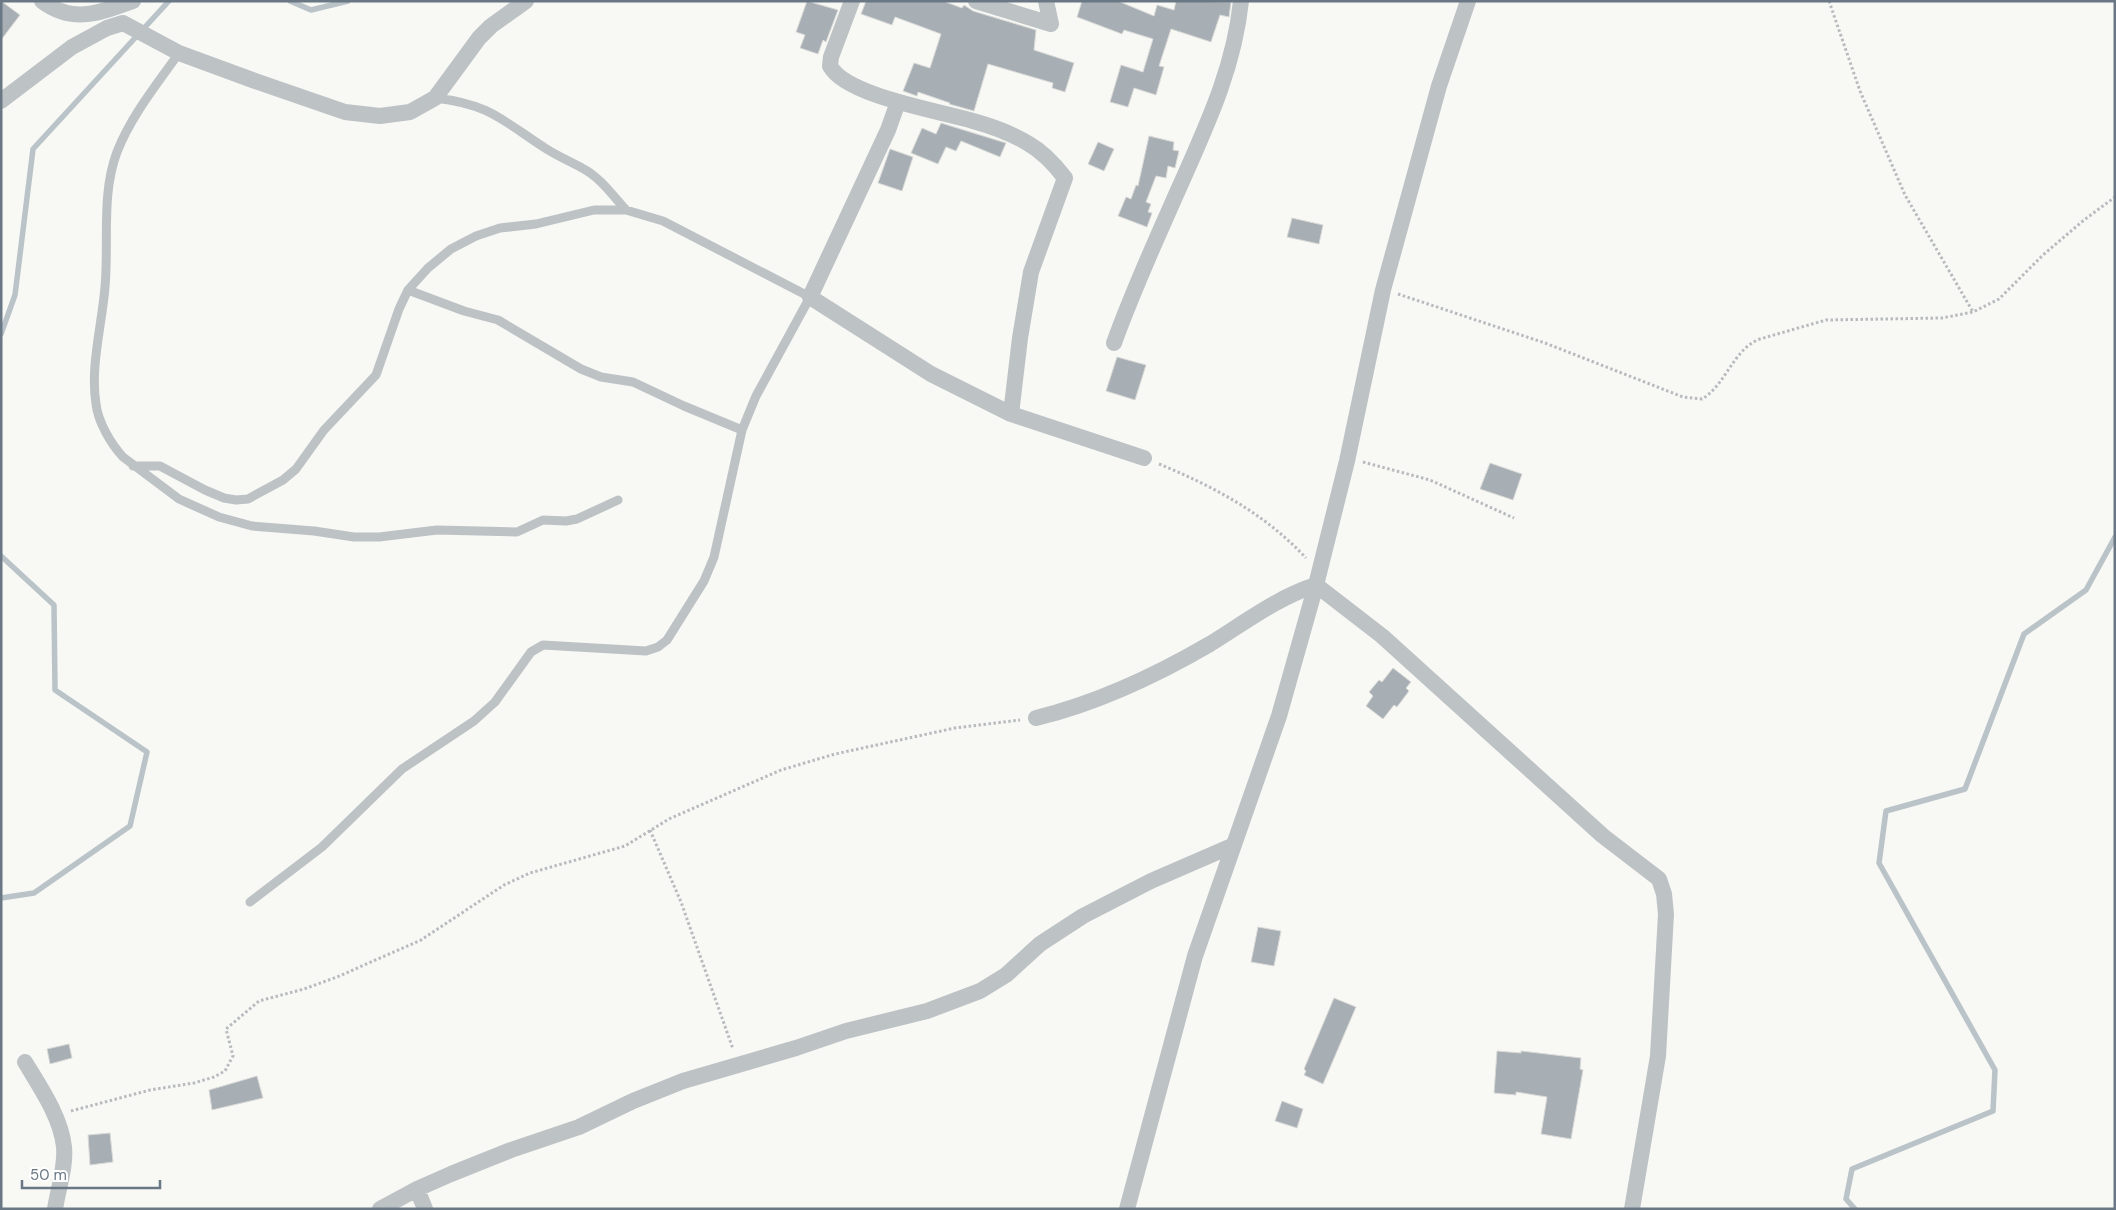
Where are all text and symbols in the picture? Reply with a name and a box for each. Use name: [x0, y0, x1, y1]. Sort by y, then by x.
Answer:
scale bar: [22, 1158, 160, 1190]
text: 50 m: [30, 1165, 67, 1185]

